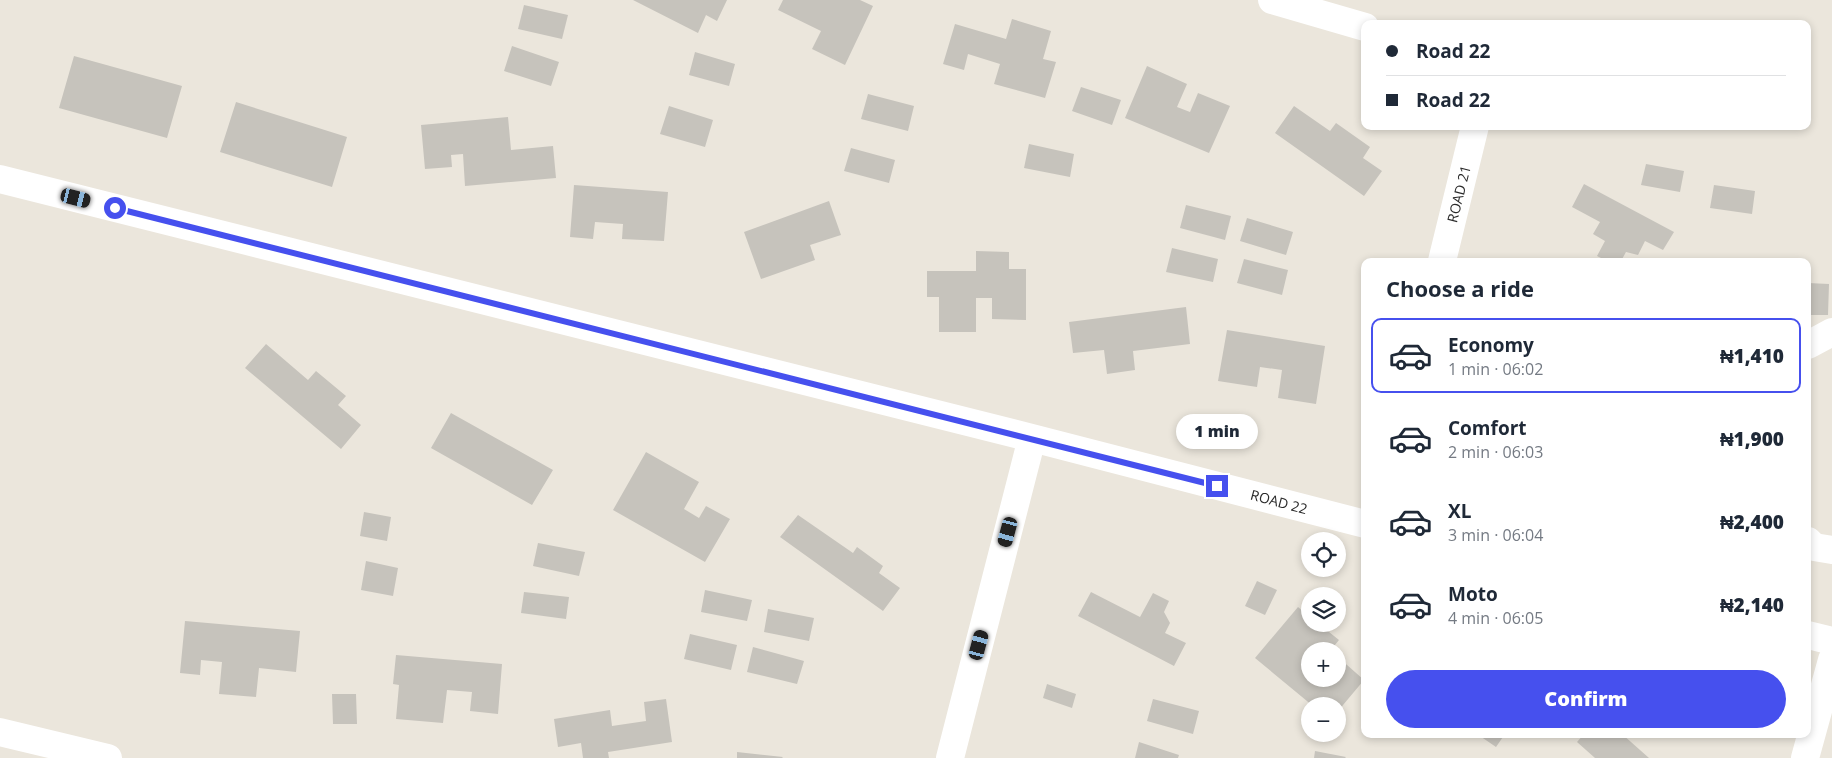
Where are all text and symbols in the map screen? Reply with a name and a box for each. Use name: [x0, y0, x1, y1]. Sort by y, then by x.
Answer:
text: Road 22: [1416, 38, 1490, 64]
text: Road 22: [1416, 87, 1490, 113]
street label: ROAD 21: [1442, 163, 1475, 224]
car: [59, 187, 92, 209]
route start: [104, 197, 126, 219]
text: Choose a ride: [1386, 273, 1534, 303]
text: Economy: [1448, 332, 1534, 358]
icon: car: [1388, 333, 1433, 378]
text: ₦1,410: [1720, 343, 1784, 369]
text: 1 min · 06:02: [1448, 358, 1543, 380]
callout: 1 min: [1176, 414, 1258, 448]
text: Comfort: [1448, 415, 1527, 441]
icon: car: [1388, 416, 1433, 461]
text: 1 min: [1194, 420, 1240, 442]
text: ₦1,900: [1720, 426, 1784, 452]
text: 2 min · 06:03: [1448, 441, 1543, 463]
route end: [1206, 475, 1228, 497]
street label: ROAD 22: [1249, 485, 1310, 518]
text: XL: [1448, 498, 1471, 524]
icon: car: [1388, 499, 1433, 544]
text: ₦2,400: [1720, 509, 1784, 535]
car: [996, 516, 1019, 548]
text: 3 min · 06:04: [1448, 524, 1543, 546]
map controls: [1301, 532, 1346, 742]
button: locate: [1301, 532, 1346, 577]
text: Moto: [1448, 581, 1498, 607]
icon: car: [1388, 582, 1433, 627]
button: layers: [1301, 587, 1346, 632]
text: ₦2,140: [1720, 592, 1784, 618]
text: 4 min · 06:05: [1448, 607, 1543, 629]
car: [967, 629, 990, 661]
button: +: [1301, 642, 1346, 687]
button: Confirm: [1386, 670, 1786, 728]
button: −: [1301, 697, 1346, 742]

